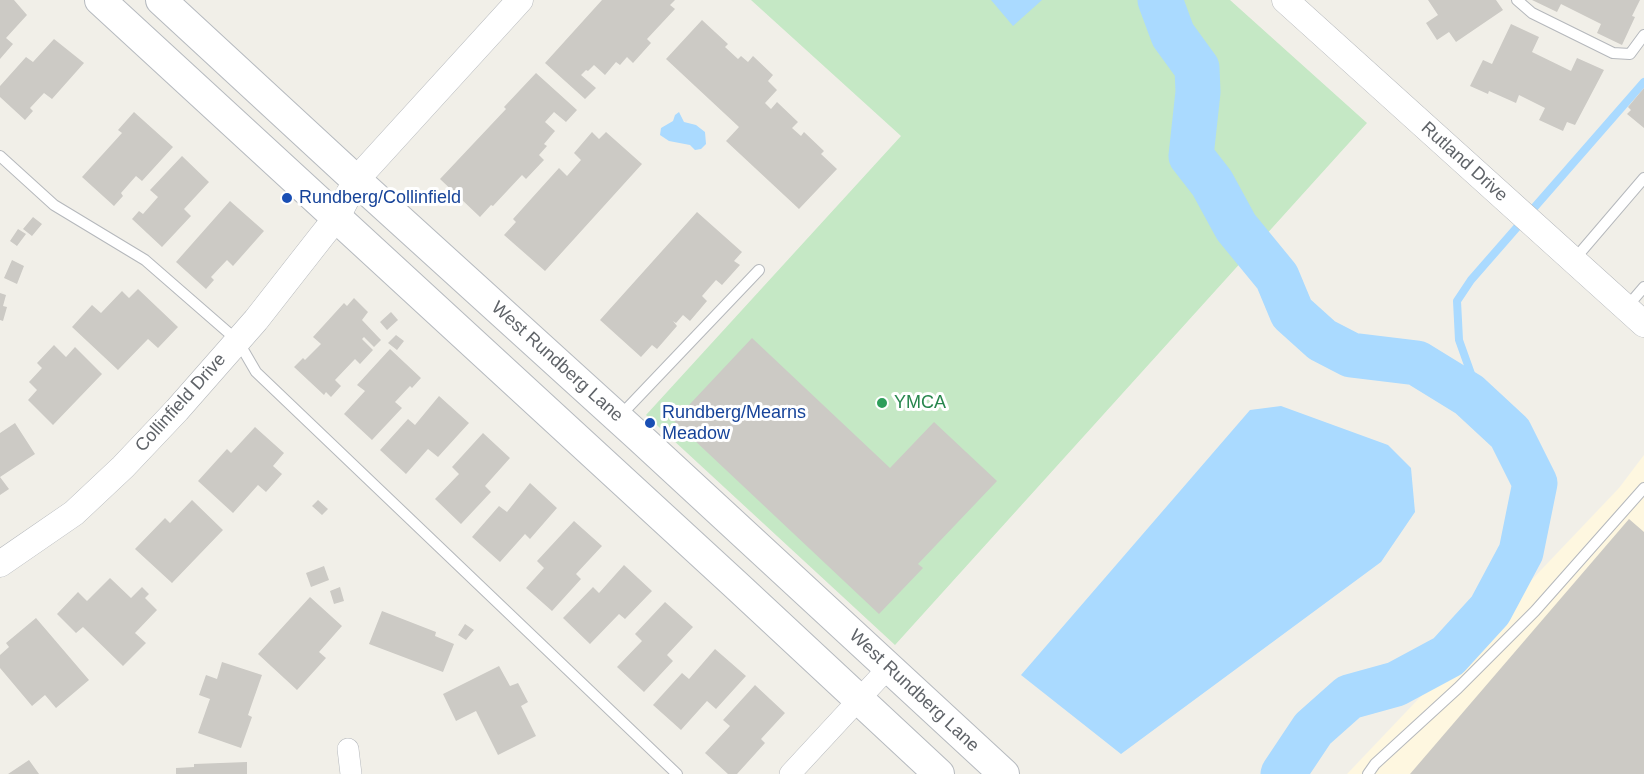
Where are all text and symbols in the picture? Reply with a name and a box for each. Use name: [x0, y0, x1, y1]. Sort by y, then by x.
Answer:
street label: Rutland Drive: [1416, 117, 1512, 207]
place label: Rundberg/Collinfield: [299, 187, 461, 209]
marker: Rundberg/Collinfield: [280, 191, 294, 205]
street label: West Rundberg Lane: [487, 297, 627, 427]
street label: Collinfield Drive: [131, 349, 231, 457]
place label: YMCA: [894, 392, 946, 414]
marker: YMCA: [875, 396, 889, 410]
place label: Rundberg/Mearns Meadow: [662, 402, 806, 444]
marker: Rundberg/Mearns Meadow: [643, 416, 657, 430]
street label: West Rundberg Lane: [845, 625, 983, 757]

